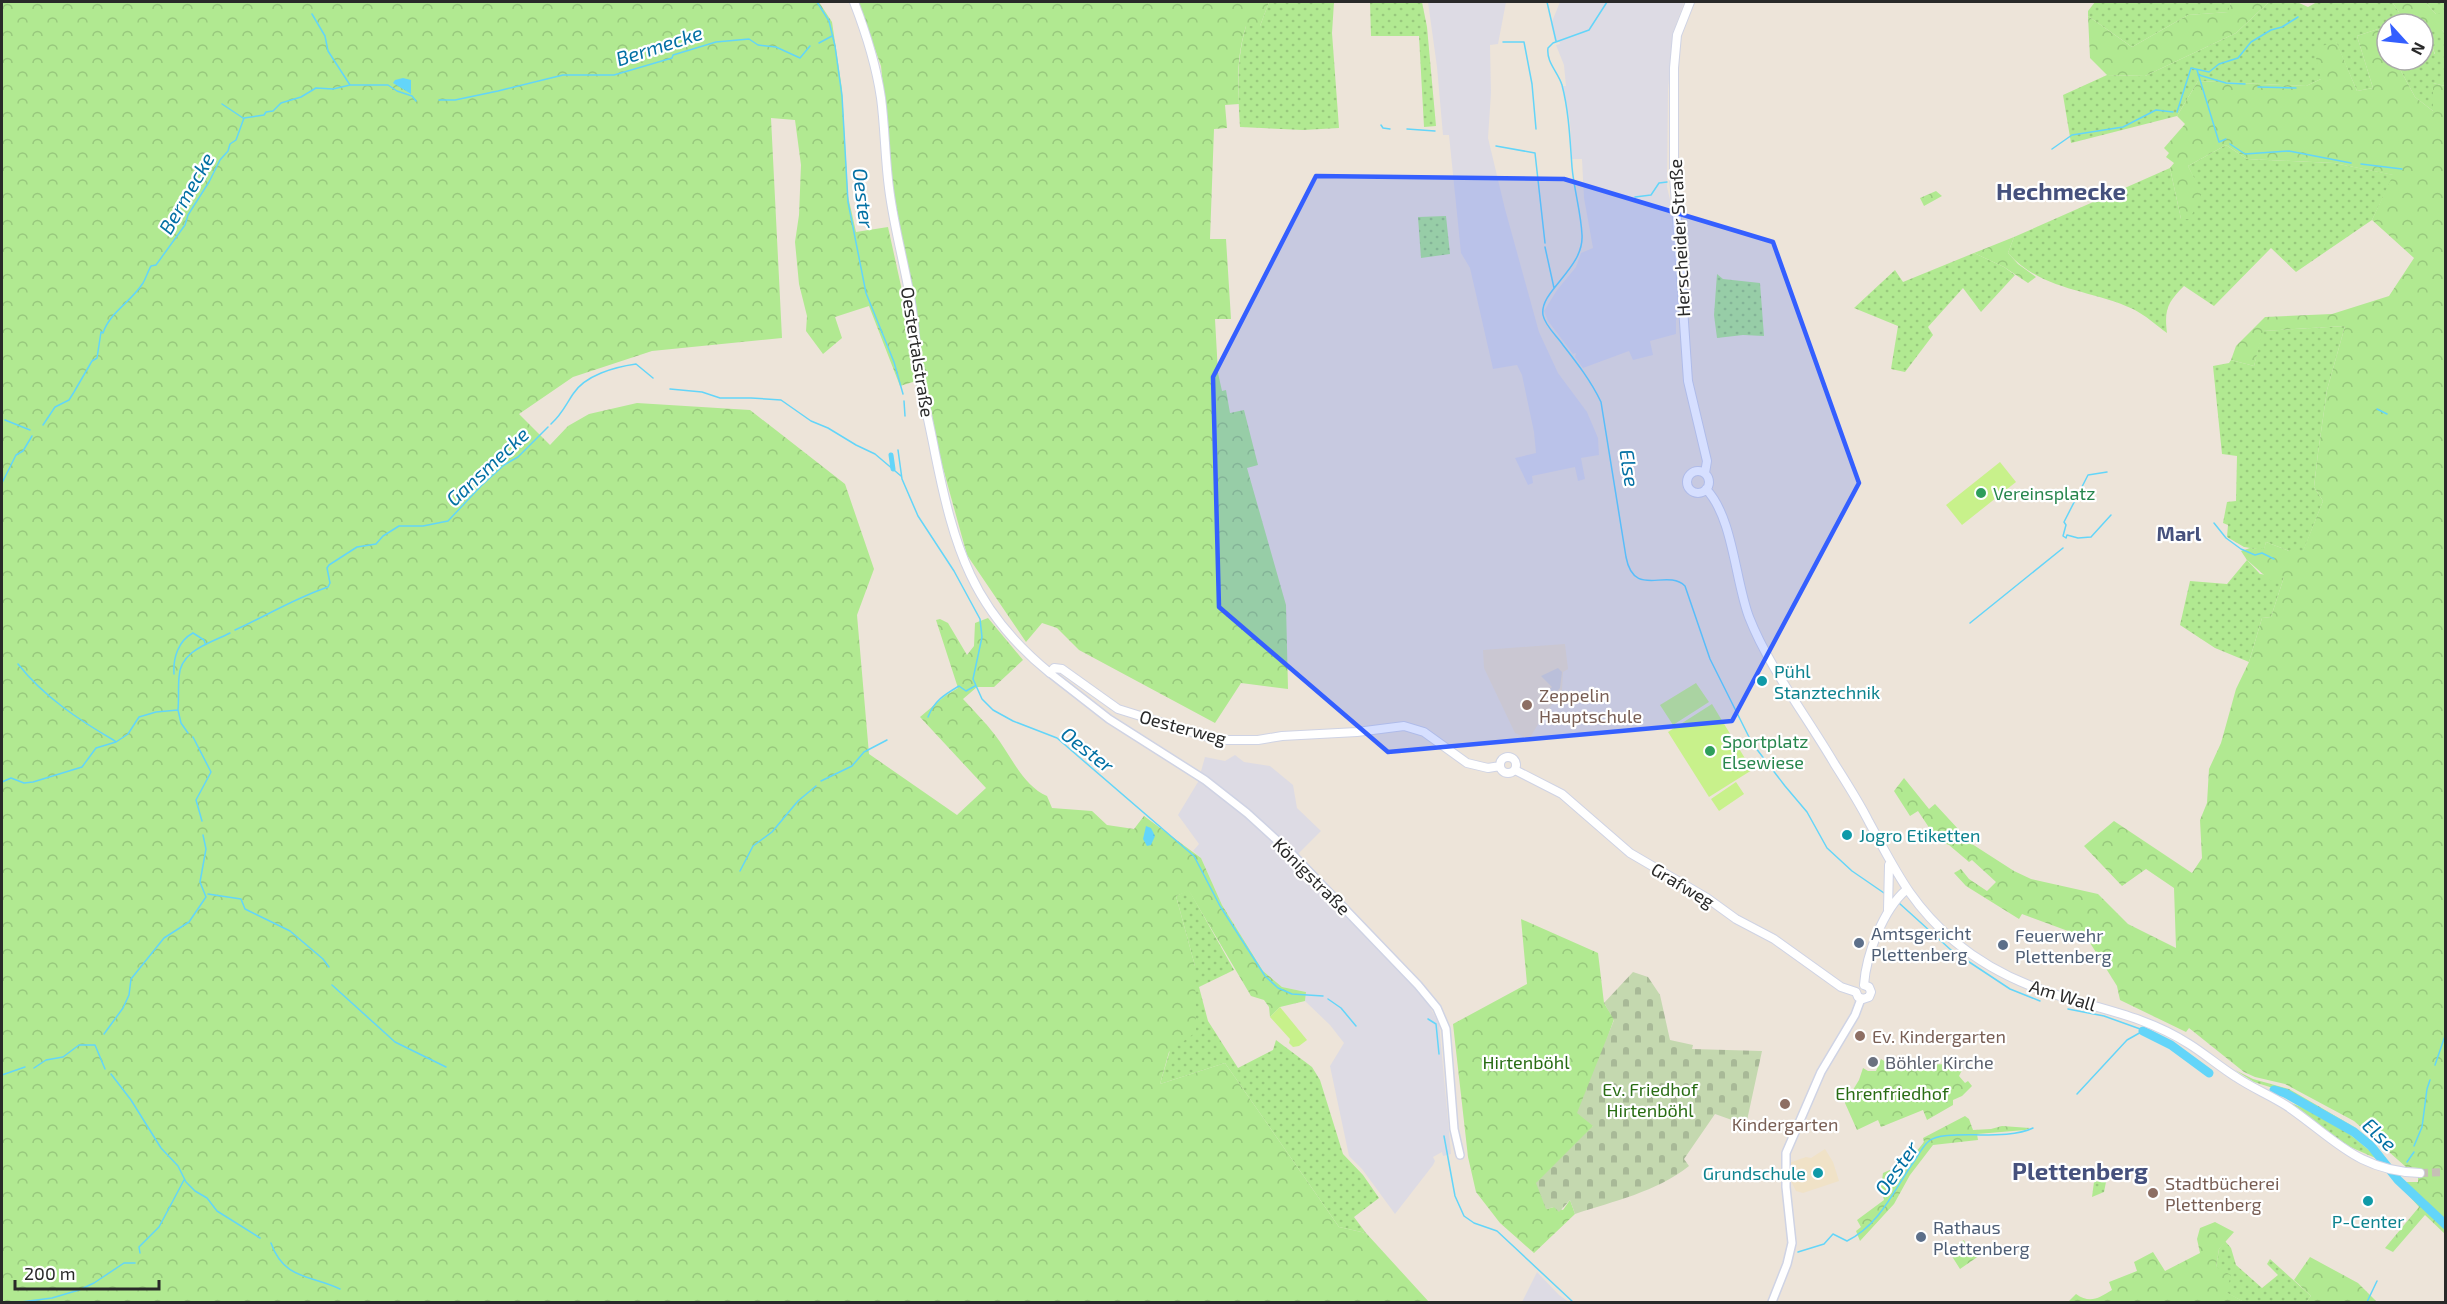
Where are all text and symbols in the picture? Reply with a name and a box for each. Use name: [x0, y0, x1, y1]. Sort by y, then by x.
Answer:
north arrow: [2375, 12, 2435, 72]
water label: Bermecke: [613, 20, 706, 70]
text: N: [2408, 40, 2430, 59]
water label: Bermecke: [153, 148, 219, 238]
street label: Herscheider Straße: [1664, 159, 1694, 317]
water label: Oester: [848, 167, 880, 230]
district label: Hechmecke: [1996, 176, 2126, 205]
street label: Oestertalstraße: [897, 285, 939, 419]
water label: Gansmecke: [441, 421, 534, 510]
water label: Else: [1615, 447, 1645, 489]
place label: Vereinsplatz: [1993, 482, 2095, 504]
marker: Vereinsplatz: [1974, 486, 1988, 500]
district label: Marl: [2157, 521, 2202, 545]
place label: Pühl Stanztechnik: [1774, 660, 1880, 703]
marker: Pühl Stanztechnik: [1755, 674, 1769, 688]
place label: Zeppelin Hauptschule: [1539, 684, 1642, 727]
marker: Zeppelin Hauptschule: [1520, 698, 1534, 712]
street label: Oesterweg: [1137, 705, 1229, 749]
water label: Oester: [1057, 721, 1120, 778]
place label: Sportplatz Elsewiese: [1722, 730, 1809, 773]
marker: Sportplatz Elsewiese: [1703, 744, 1717, 758]
place label: Jogro Etiketten: [1859, 824, 1980, 846]
marker: Jogro Etiketten: [1840, 828, 1854, 842]
street label: Königstraße: [1269, 833, 1355, 919]
street label: Grafweg: [1647, 858, 1719, 912]
place label: Amtsgericht Plettenberg: [1871, 922, 1972, 965]
place label: Feuerwehr Plettenberg: [2015, 924, 2112, 967]
marker: Amtsgericht Plettenberg: [1852, 936, 1866, 950]
marker: Feuerwehr Plettenberg: [1996, 938, 2010, 952]
street label: Am Wall: [2027, 975, 2099, 1016]
place label: Ev. Kindergarten: [1872, 1025, 2006, 1047]
marker: Ev. Kindergarten: [1853, 1029, 1867, 1043]
park label: Hirtenböhl: [1483, 1051, 1570, 1073]
place label: Böhler Kirche: [1885, 1051, 1994, 1073]
marker: Böhler Kirche: [1866, 1055, 1880, 1069]
park label: Ev. Friedhof Hirtenböhl: [1602, 1078, 1699, 1121]
park label: Ehrenfriedhof: [1835, 1082, 1950, 1104]
marker: Kindergarten: [1778, 1097, 1792, 1111]
water label: Else: [2358, 1112, 2402, 1156]
place label: Kindergarten: [1732, 1113, 1838, 1135]
water label: Oester: [1869, 1136, 1924, 1200]
district label: Plettenberg: [2012, 1156, 2148, 1185]
place label: Grundschule: [1703, 1162, 1806, 1184]
marker: Grundschule: [1811, 1166, 1825, 1180]
place label: Stadtbücherei Plettenberg: [2165, 1172, 2279, 1215]
marker: Stadtbücherei Plettenberg: [2146, 1186, 2160, 1200]
marker: P-Center: [2361, 1194, 2375, 1208]
place label: P-Center: [2332, 1210, 2404, 1232]
place label: Rathaus Plettenberg: [1933, 1216, 2030, 1259]
marker: Rathaus Plettenberg: [1914, 1230, 1928, 1244]
scale bar: [15, 1253, 159, 1291]
text: 200 m: [24, 1262, 76, 1284]

